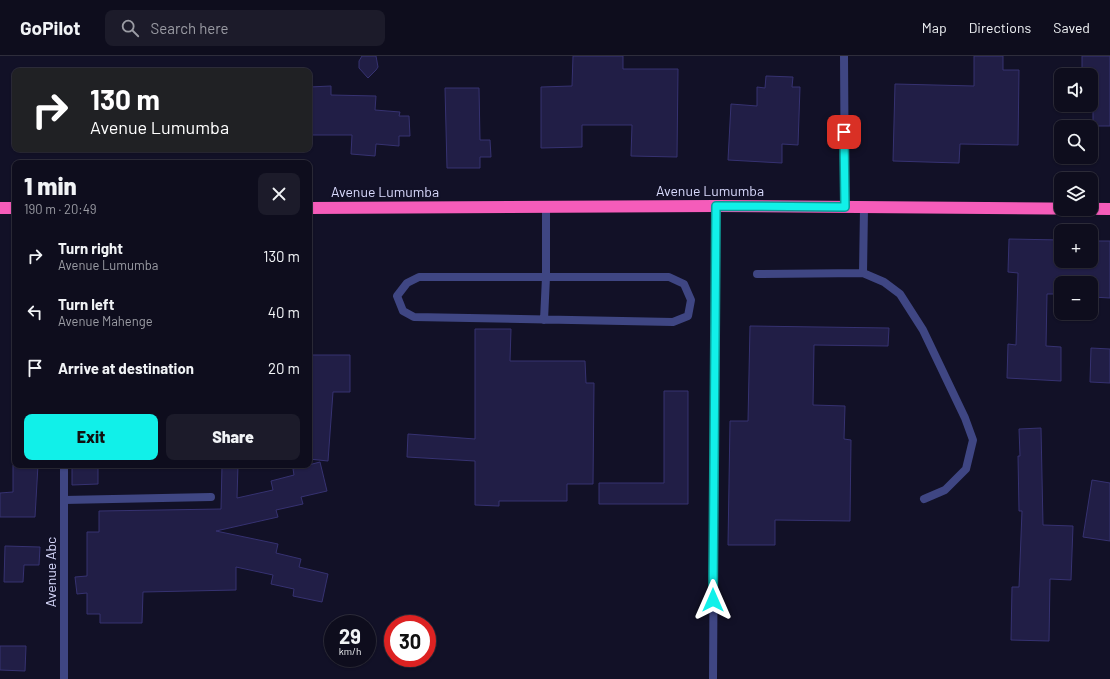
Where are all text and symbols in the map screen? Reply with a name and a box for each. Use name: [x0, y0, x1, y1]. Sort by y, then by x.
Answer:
search box: [105, 10, 385, 46]
text: GoPilot: [20, 16, 81, 39]
icon: search: [119, 17, 141, 39]
text: Search here: [151, 19, 229, 37]
text: Map: [922, 19, 947, 36]
text: Directions: [969, 19, 1031, 36]
text: Saved: [1053, 19, 1090, 36]
map controls: [1054, 68, 1098, 320]
button: sound: [1054, 68, 1098, 112]
text: 130 m: [90, 82, 160, 116]
icon: right: [24, 84, 76, 136]
pin: [827, 115, 861, 149]
text: Avenue Lumumba: [90, 116, 229, 138]
button: search: [1054, 120, 1098, 164]
icon: arrive: [833, 121, 855, 143]
text: 1 min: [24, 171, 77, 200]
button: layers: [1054, 172, 1098, 216]
button: close: [258, 173, 300, 215]
street label: Avenue Lumumba: [656, 182, 764, 199]
street label: Avenue Lumumba: [331, 183, 439, 200]
text: 190 m · 20:49: [24, 201, 97, 217]
button: +: [1054, 224, 1098, 268]
text: Turn right: [58, 239, 123, 257]
icon: right: [24, 245, 46, 267]
text: 130 m: [263, 247, 300, 265]
text: Avenue Lumumba: [58, 257, 158, 273]
button: −: [1054, 276, 1098, 320]
text: Turn left: [58, 295, 114, 313]
icon: left: [24, 301, 46, 323]
text: 40 m: [268, 303, 300, 321]
text: Avenue Mahenge: [58, 313, 153, 329]
icon: arrive: [24, 357, 46, 379]
text: Arrive at destination: [58, 359, 194, 377]
text: 20 m: [268, 359, 300, 377]
button: Exit: [24, 414, 158, 460]
button: Share: [166, 414, 300, 460]
street label: Avenue Abc: [42, 537, 59, 607]
position arrow: [692, 579, 734, 621]
speed limit sign: 30: [384, 615, 436, 667]
text: 29: [339, 624, 361, 648]
text: km/h: [339, 645, 361, 657]

